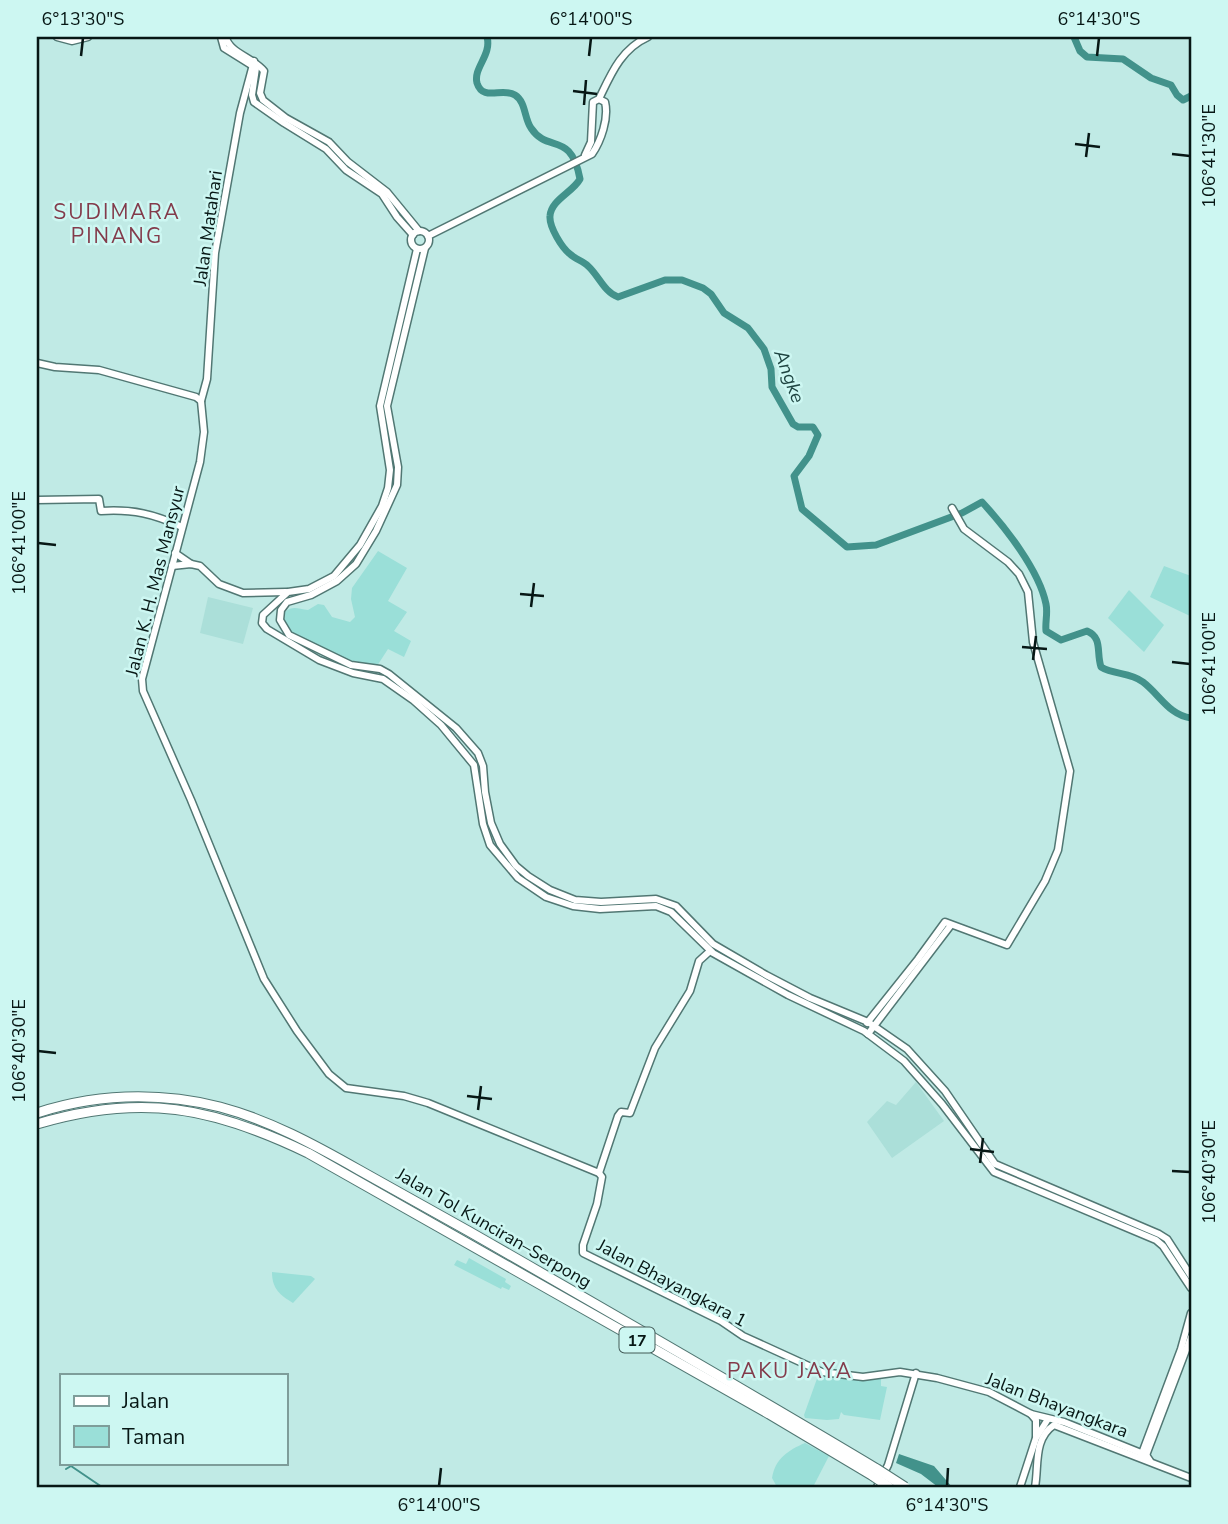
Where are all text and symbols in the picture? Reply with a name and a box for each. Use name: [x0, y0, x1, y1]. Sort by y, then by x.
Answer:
text: 6°13'30"S: [42, 7, 124, 31]
text: 6°14'00"S: [550, 7, 632, 31]
text: 6°14'30"S: [1058, 7, 1140, 31]
text: 106°41'30"E: [1197, 104, 1221, 208]
street label: Jalan Matahari: [188, 169, 228, 288]
district label: SUDIMARA PINANG: [53, 198, 181, 250]
water label: Angke: [767, 345, 811, 407]
street label: Jalan K. H. Mas Mansyur: [119, 483, 190, 680]
text: 106°41'00"E: [7, 491, 31, 595]
text: 106°41'00"E: [1197, 612, 1221, 716]
text: 106°40'30"E: [7, 999, 31, 1103]
text: 106°40'30"E: [1197, 1120, 1221, 1224]
street label: Jalan Tol Kunciran–Serpong: [391, 1162, 596, 1294]
street label: Jalan Bhayangkara 1: [592, 1233, 751, 1333]
road number: 17: [620, 1328, 654, 1352]
district label: PAKU JAYA: [727, 1357, 853, 1385]
street label: Jalan Bhayangkara: [981, 1366, 1132, 1443]
legend: [60, 1374, 287, 1464]
text: Jalan: [121, 1387, 169, 1415]
text: Taman: [122, 1423, 185, 1451]
text: 6°14'00"S: [398, 1493, 480, 1517]
text: 6°14'30"S: [906, 1493, 988, 1517]

